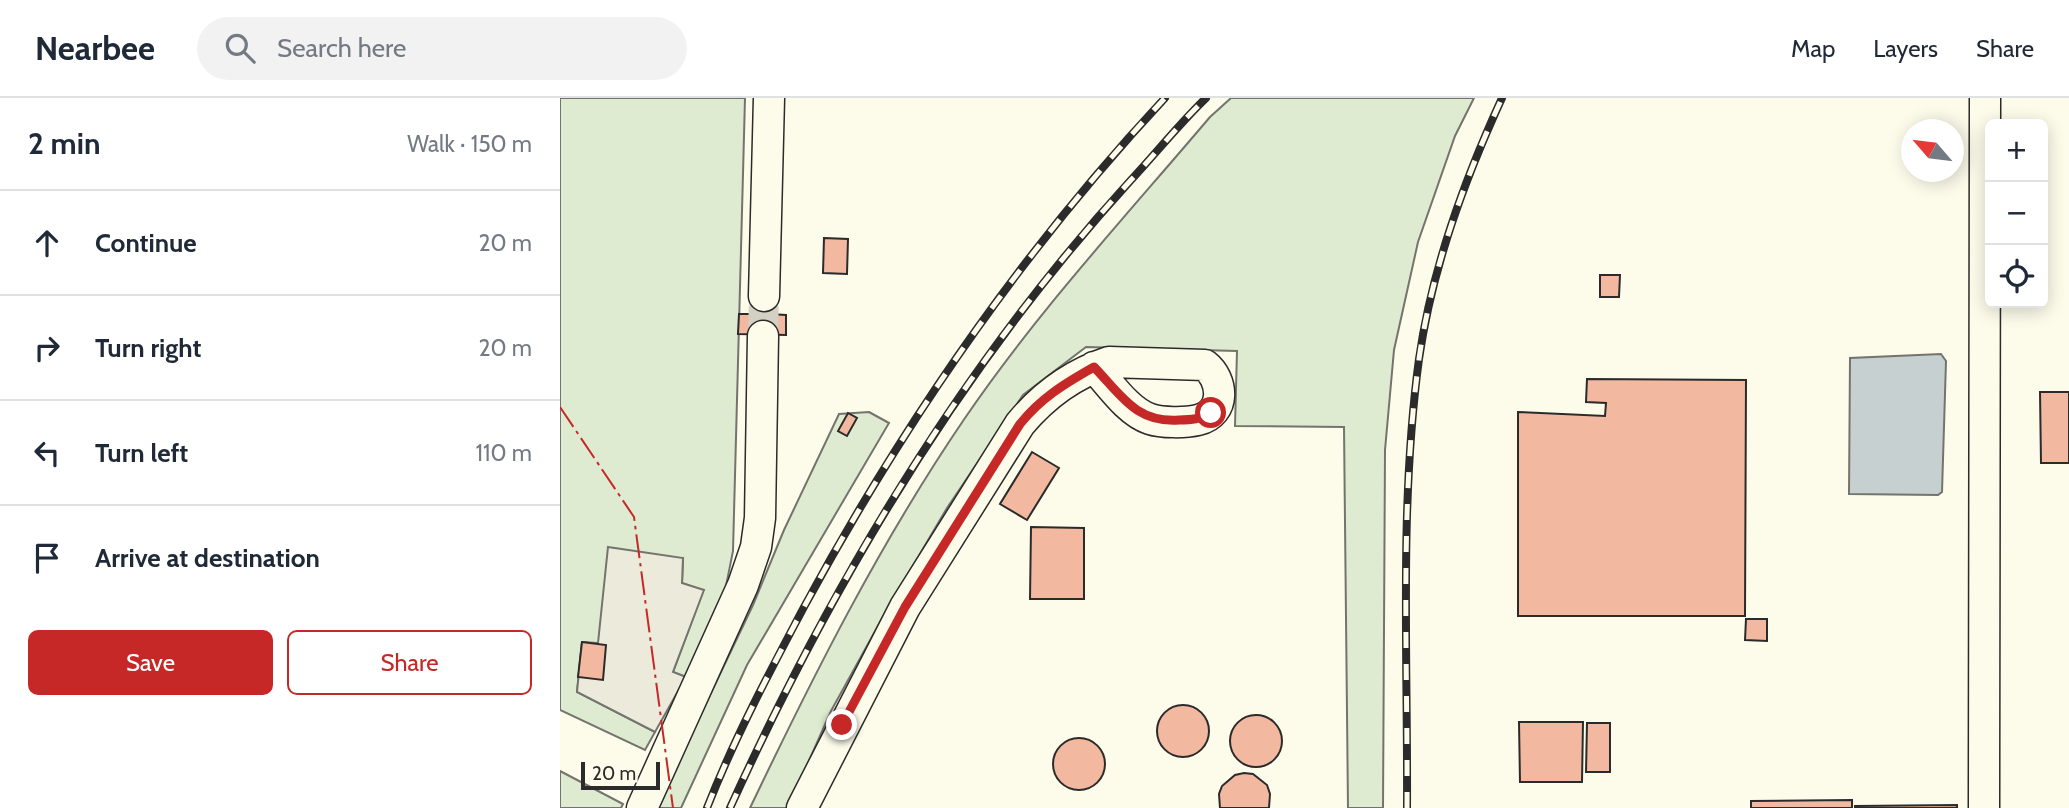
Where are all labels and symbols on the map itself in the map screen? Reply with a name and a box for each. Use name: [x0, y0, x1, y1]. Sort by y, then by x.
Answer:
north arrow: [1901, 119, 1964, 182]
route start: [1195, 397, 1226, 428]
route end: [826, 709, 857, 740]
scale bar: [581, 759, 660, 791]

